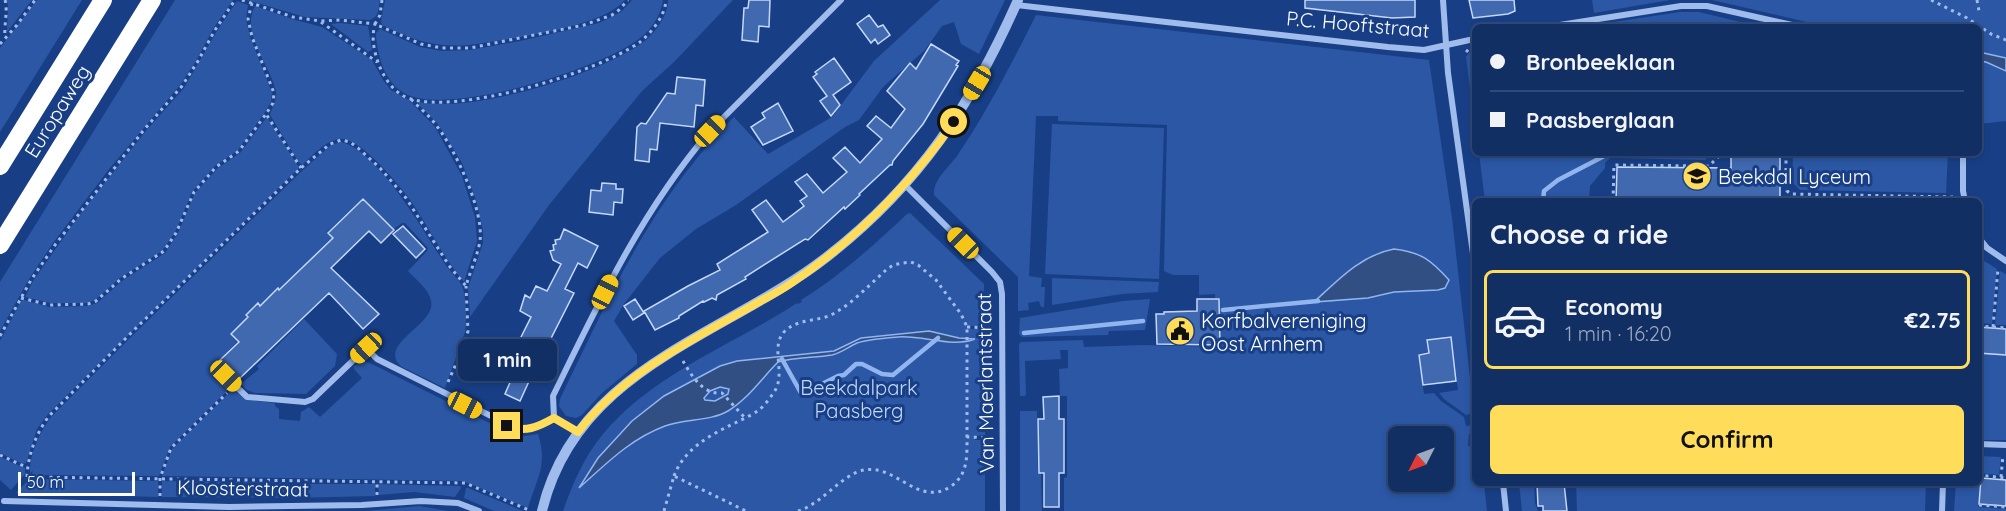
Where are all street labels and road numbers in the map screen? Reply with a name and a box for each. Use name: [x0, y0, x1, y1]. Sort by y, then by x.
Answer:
street label: P.C. Hooftstraat: [1285, 5, 1431, 43]
street label: Europaweg: [19, 60, 95, 162]
street label: Van Maerlantstraat: [971, 293, 999, 473]
street label: Kloosterstraat: [177, 474, 309, 502]

